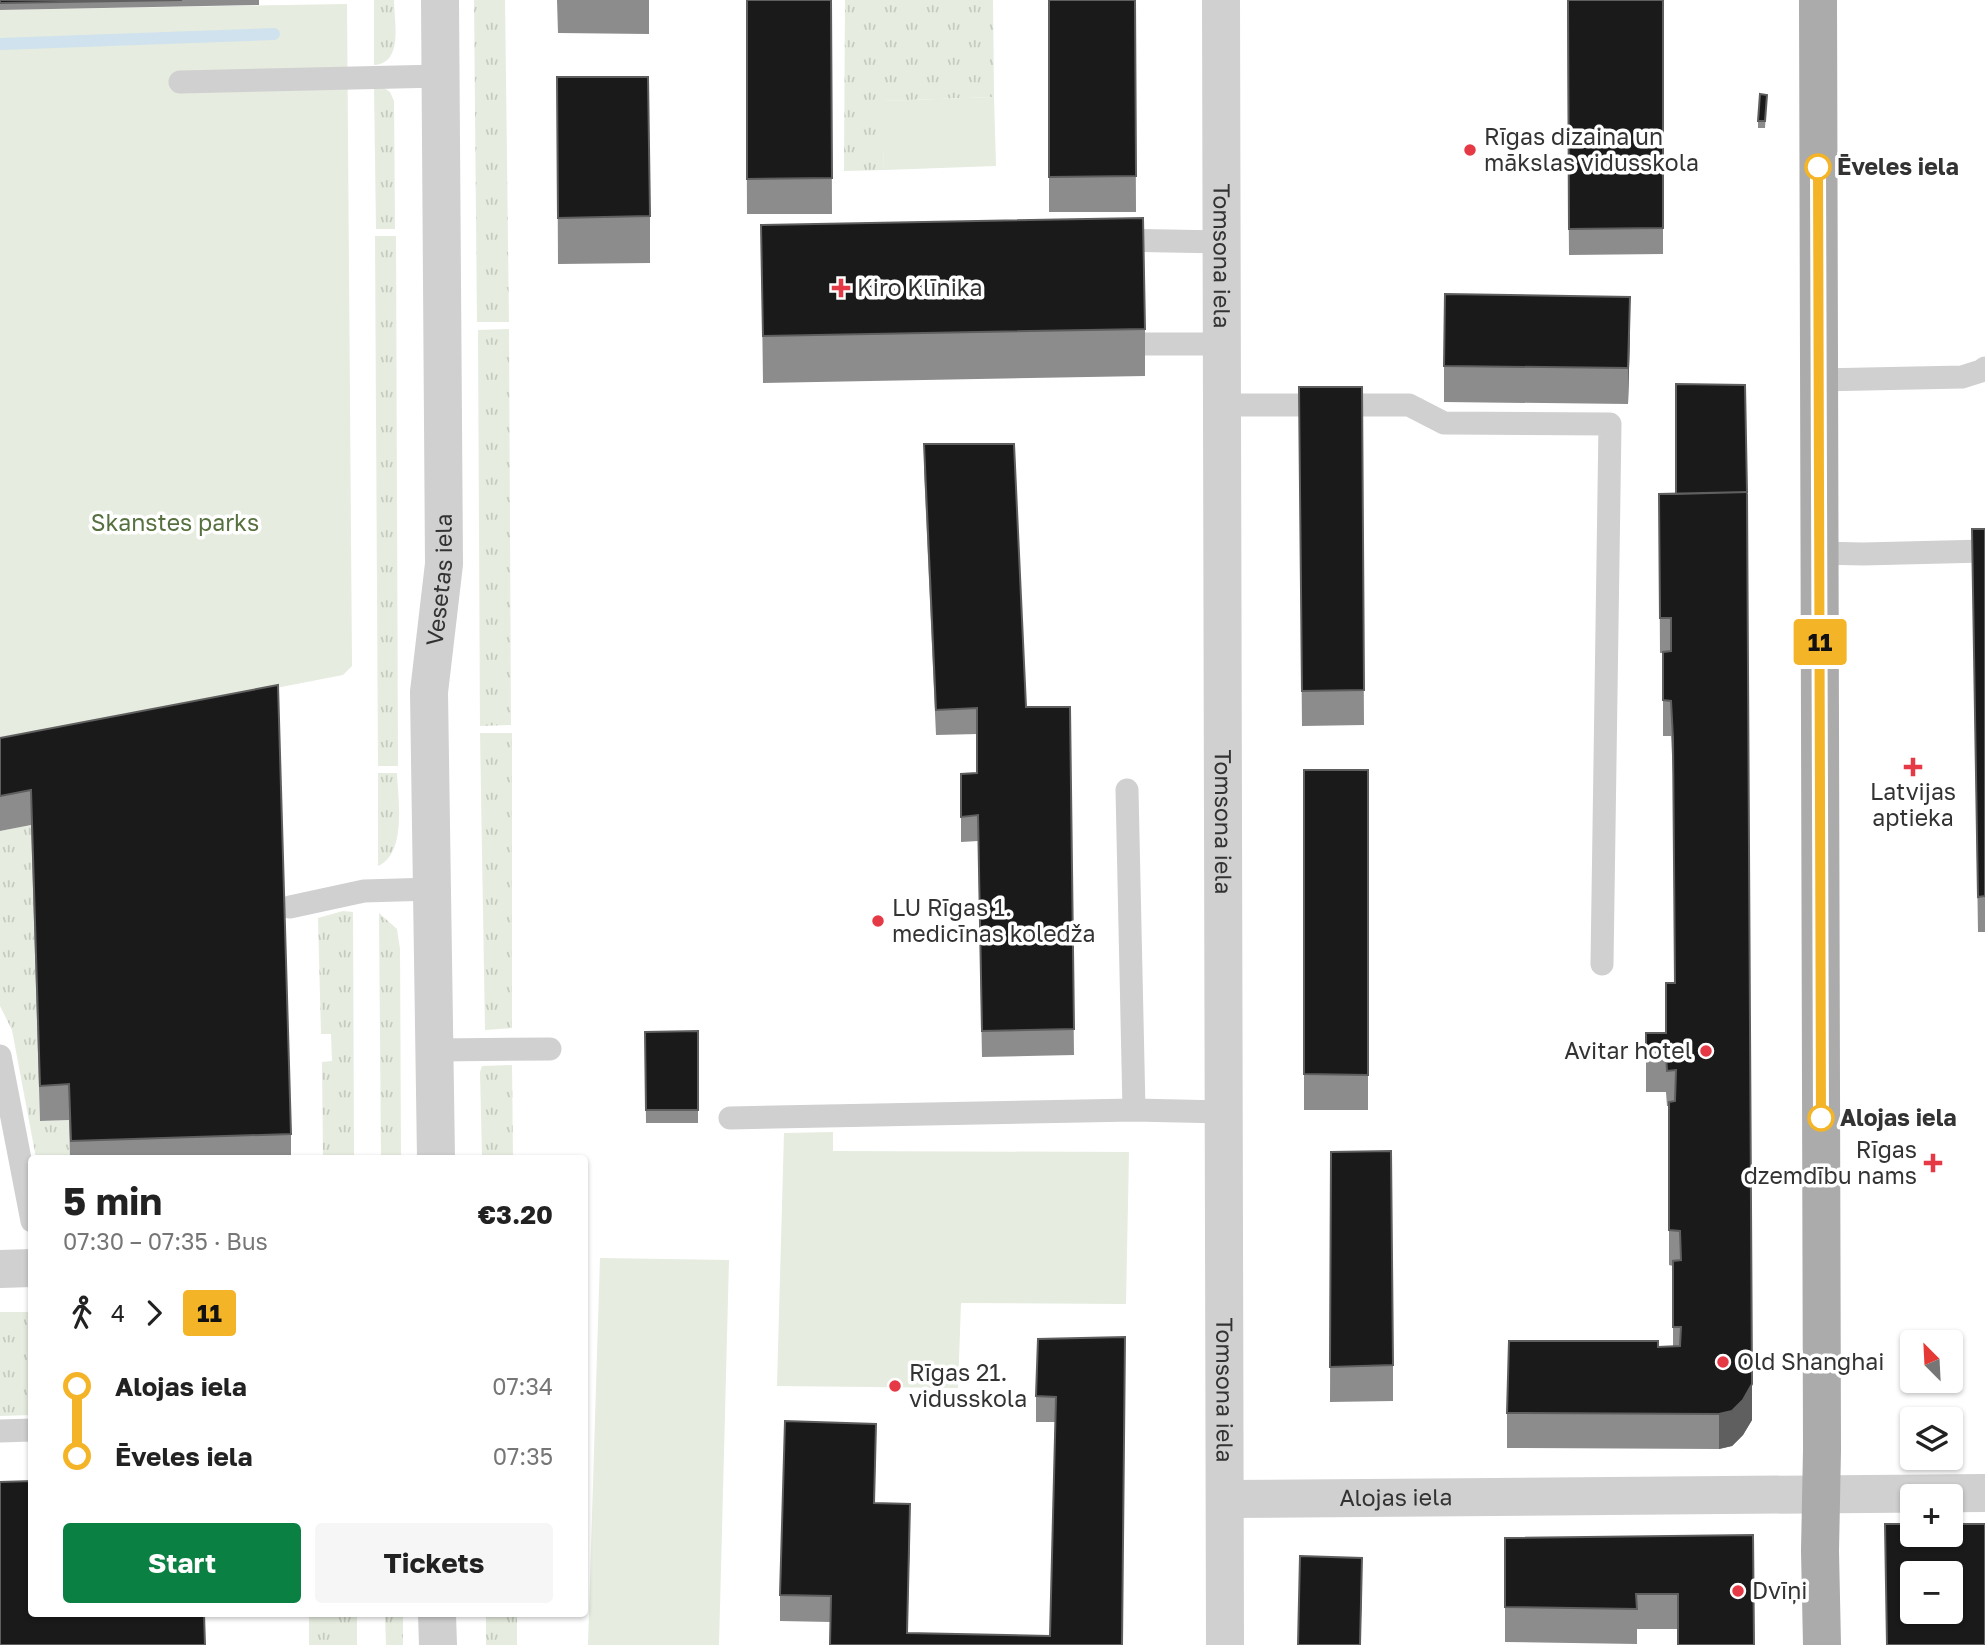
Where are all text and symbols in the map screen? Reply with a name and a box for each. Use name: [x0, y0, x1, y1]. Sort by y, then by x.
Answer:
place label: Rīgas dizaina un mākslas vidusskola: [1484, 122, 1699, 176]
marker: Rīgas dizaina un mākslas vidusskola: [1462, 142, 1478, 158]
place label: Ēveles iela: [1837, 152, 1959, 180]
marker: Ēveles iela: [1805, 154, 1831, 180]
street label: Tomsona iela: [1208, 183, 1237, 329]
place label: Kiro Klīnika: [857, 273, 983, 301]
marker: Kiro Klīnika: [831, 278, 851, 298]
park label: Skanstes parks: [91, 508, 259, 536]
street label: Vesetas iela: [420, 513, 457, 647]
line badge: 11: [1788, 619, 1852, 665]
text: 11: [1808, 627, 1832, 656]
street label: Tomsona iela: [1210, 749, 1238, 895]
marker: Latvijas aptieka: [1905, 759, 1921, 775]
place label: Latvijas aptieka: [1870, 777, 1956, 831]
place label: LU Rīgas 1. medicīnas koledža: [892, 893, 1095, 947]
marker: LU Rīgas 1. medicīnas koledža: [870, 913, 886, 929]
place label: Avitar hotel: [1564, 1036, 1692, 1064]
marker: Avitar hotel: [1698, 1043, 1714, 1059]
place label: Alojas iela: [1840, 1103, 1957, 1131]
marker: Alojas iela: [1808, 1105, 1834, 1131]
place label: Rīgas dzemdību nams: [1744, 1135, 1917, 1189]
marker: Rīgas dzemdību nams: [1923, 1153, 1943, 1173]
text: 5 min: [63, 1178, 162, 1223]
text: €3.20: [478, 1199, 553, 1230]
text: 07:30 – 07:35 · Bus: [63, 1227, 268, 1255]
icon: walk: [63, 1294, 101, 1332]
icon: forward: [135, 1294, 173, 1332]
text: 11: [197, 1298, 222, 1327]
text: 4: [111, 1299, 125, 1327]
street label: Tomsona iela: [1211, 1317, 1240, 1463]
north arrow: [1900, 1330, 1964, 1393]
map controls: [1900, 1330, 1963, 1624]
place label: Old Shanghai: [1737, 1347, 1885, 1375]
marker: Old Shanghai: [1715, 1354, 1731, 1370]
place label: Rīgas 21. vidusskola: [909, 1358, 1027, 1412]
text: Alojas iela: [115, 1371, 247, 1402]
text: 07:34: [492, 1372, 553, 1400]
marker: Rīgas 21. vidusskola: [887, 1378, 903, 1394]
button: layers: [1900, 1407, 1963, 1470]
text: Ēveles iela: [115, 1441, 253, 1472]
text: 07:35: [493, 1442, 553, 1470]
street label: Alojas iela: [1339, 1482, 1453, 1511]
button: +: [1900, 1484, 1963, 1547]
button: Start: [63, 1523, 301, 1603]
button: Tickets: [315, 1523, 553, 1603]
button: −: [1900, 1561, 1963, 1624]
place label: Dvīņi: [1752, 1576, 1807, 1605]
marker: Dvīņi: [1730, 1583, 1746, 1599]

